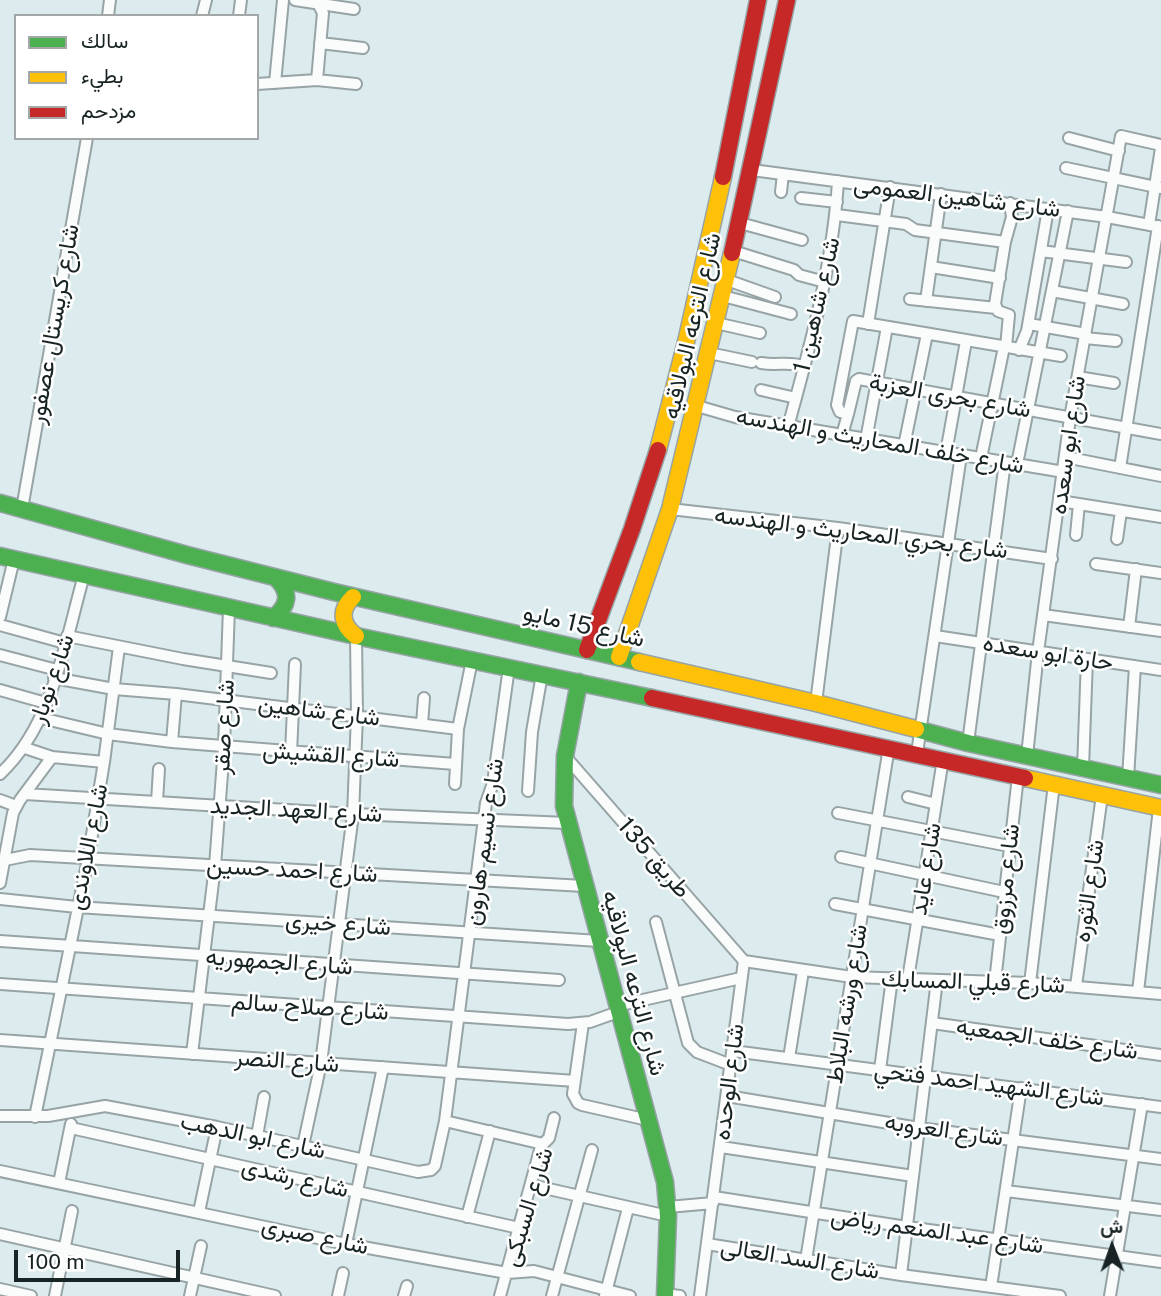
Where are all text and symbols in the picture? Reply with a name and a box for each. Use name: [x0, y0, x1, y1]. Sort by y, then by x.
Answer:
legend: [14, 14, 259, 140]
text: سالك: [81, 28, 128, 53]
text: بطيء: [81, 63, 124, 88]
text: مزدحم: [81, 98, 136, 123]
street label: شارع شاهين العمومى: [852, 170, 1062, 224]
street label: شارع كريستال عصفور: [22, 222, 86, 426]
street label: شارع الترعه البولاقيه: [657, 230, 727, 422]
street label: شارع شاهين 1: [787, 234, 847, 376]
street label: شارع بحرى العزبة: [867, 368, 1033, 424]
street label: شارع ابو سعده: [1044, 374, 1092, 516]
street label: شارع خلف المحاريث و الهندسه: [734, 401, 1026, 481]
street label: شارع بحري المحاريث و الهندسه: [713, 501, 1009, 565]
street label: شارع 15 مايو: [521, 598, 647, 654]
street label: حارة ابو سعده: [981, 628, 1115, 678]
street label: شارع نوبار: [23, 630, 81, 728]
street label: شارع صقر: [207, 679, 241, 775]
street label: شارع شاهين: [256, 689, 382, 733]
street label: شارع القشيش: [262, 736, 400, 774]
street label: شارع نسيم هارون: [458, 756, 510, 928]
street label: شارع اللاوندى: [62, 781, 114, 913]
street label: شارع العهد الجديد: [209, 791, 383, 829]
street label: طريق 135: [611, 812, 697, 904]
street label: شارع عايد: [904, 821, 948, 917]
street label: شارع مرزوق: [986, 822, 1026, 936]
street label: شارع الثوره: [1068, 838, 1110, 944]
street label: شارع احمد حسين: [206, 851, 378, 889]
street label: شارع الترعه البولاقيه: [595, 887, 673, 1079]
street label: شارع خيرى: [284, 906, 392, 942]
street label: شارع ورشه البلاط: [820, 922, 874, 1086]
street label: شارع الجمهوريه: [204, 942, 354, 982]
street label: شارع قبلي المسابك: [880, 964, 1066, 1000]
street label: شارع صلاح سالم: [230, 987, 390, 1027]
street label: شارع خلف الجمعيه: [954, 1012, 1140, 1066]
street label: شارع الوحده: [708, 1022, 750, 1142]
street label: شارع النصر: [234, 1043, 340, 1079]
street label: شارع الشهيد احمد فتحي: [872, 1056, 1106, 1112]
street label: شارع ابو الدهب: [178, 1107, 328, 1165]
street label: شارع العروبه: [883, 1107, 1005, 1153]
street label: شارع السبكى: [496, 1144, 560, 1270]
street label: شارع رشدى: [239, 1152, 351, 1204]
street label: شارع عبد المنعم رياض: [829, 1202, 1045, 1260]
street label: شارع صبرى: [259, 1211, 371, 1261]
north arrow: [1077, 1212, 1147, 1282]
text: ش: [1100, 1215, 1123, 1237]
street label: شارع السد العالى: [719, 1232, 881, 1286]
scale bar: [18, 1236, 184, 1280]
text: 100 m: [27, 1249, 84, 1274]

